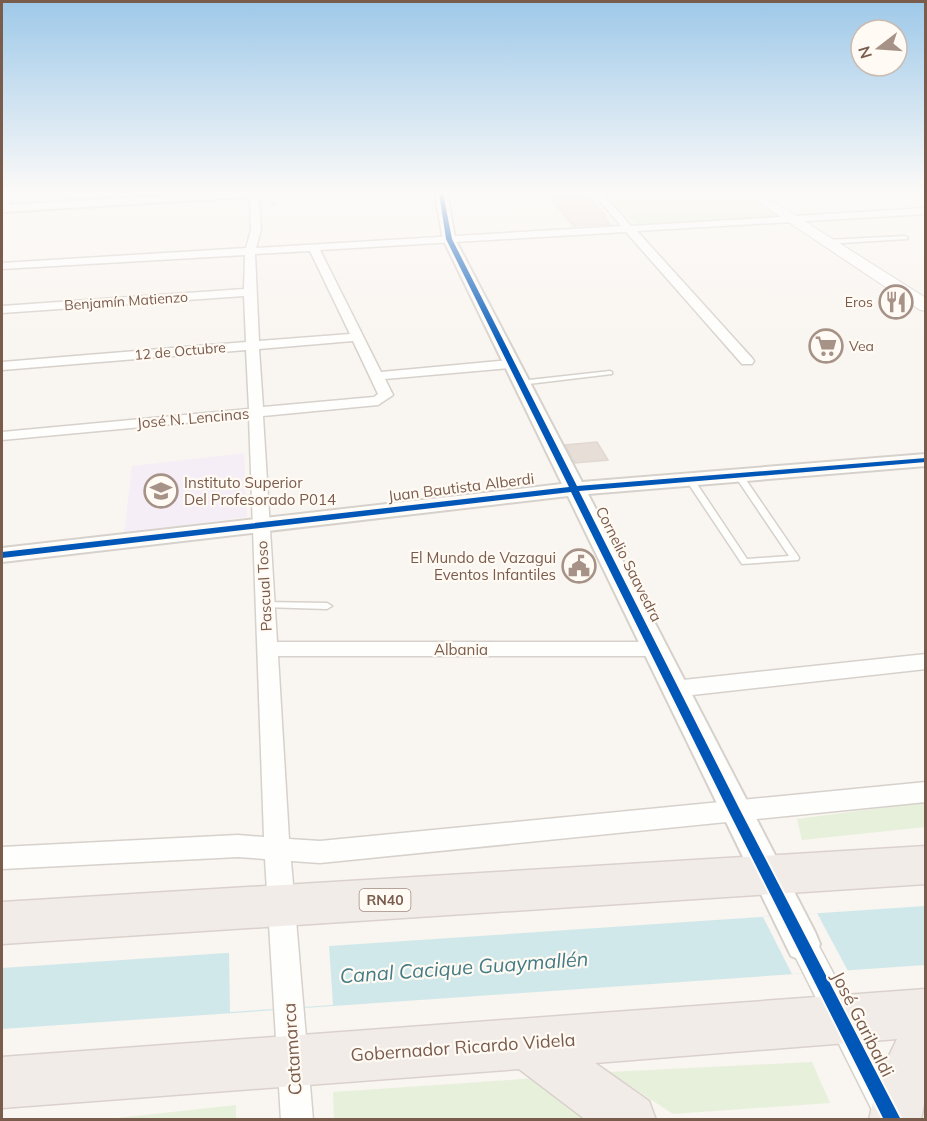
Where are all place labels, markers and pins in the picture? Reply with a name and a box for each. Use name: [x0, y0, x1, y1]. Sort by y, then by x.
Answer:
restaurant icon: Eros: [878, 284, 914, 320]
place label: Eros: [845, 293, 873, 311]
supermarket icon: Vea: [808, 328, 844, 364]
place label: Vea: [849, 337, 874, 355]
school or university icon: Instituto Superior Del Profesorado P014: [143, 473, 179, 509]
place label: Instituto Superior Del Profesorado P014: [184, 473, 336, 509]
place label: El Mundo de Vazagui Eventos Infantiles: [410, 548, 556, 584]
public building icon: El Mundo de Vazagui Eventos Infantiles: [561, 548, 597, 584]

